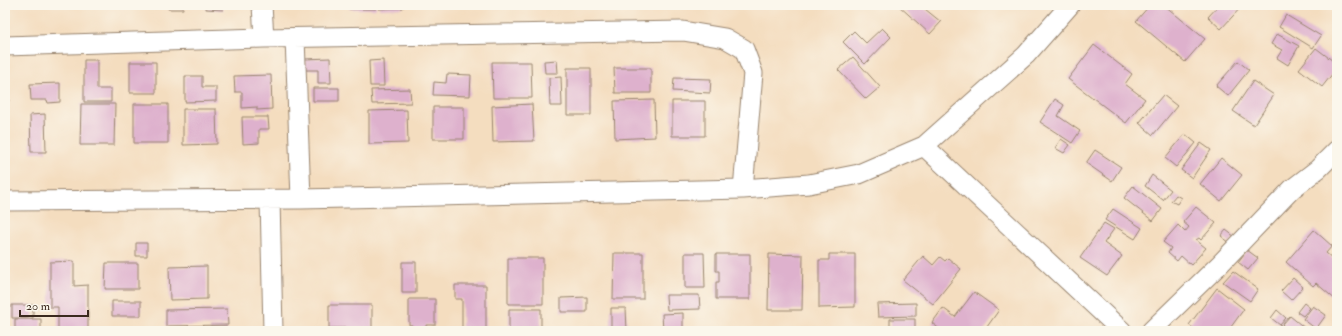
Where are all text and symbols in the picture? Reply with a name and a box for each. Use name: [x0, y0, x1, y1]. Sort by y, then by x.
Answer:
scale bar: [20, 292, 88, 318]
text: 20 m: [26, 299, 51, 314]

